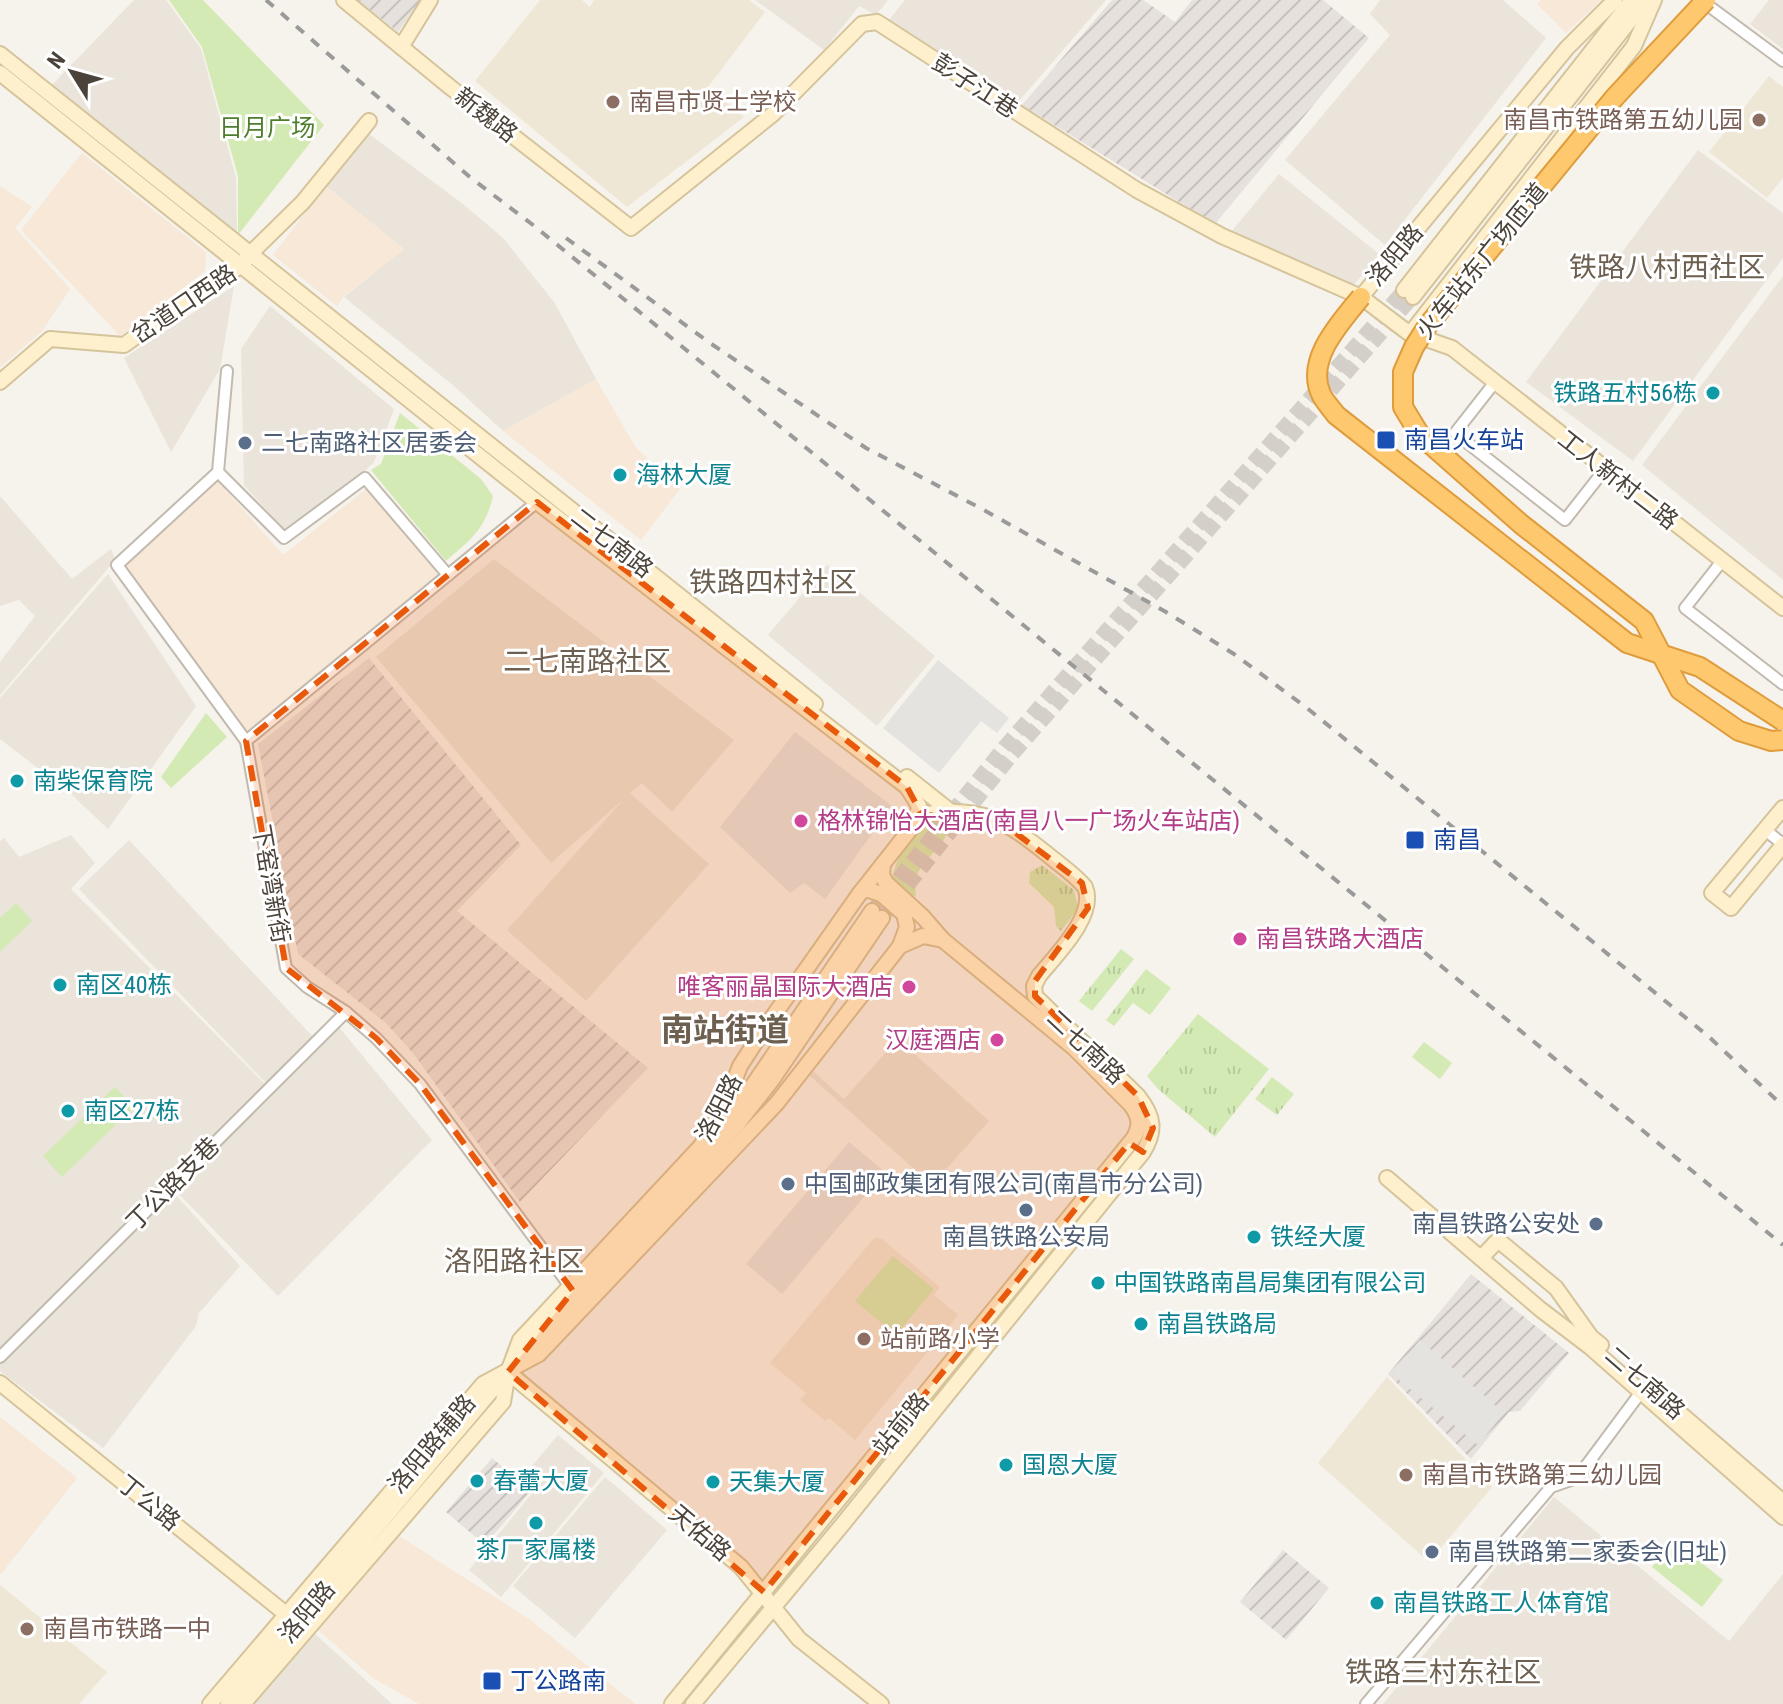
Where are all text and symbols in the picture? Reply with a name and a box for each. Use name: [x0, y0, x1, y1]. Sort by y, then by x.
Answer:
north arrow: [32, 32, 112, 112]
text: N: [42, 47, 70, 73]
street label: 彭子江巷: [927, 48, 1023, 124]
street label: 新魏路: [449, 82, 523, 148]
place label: 南昌市贤士学校: [629, 88, 797, 116]
marker: 南昌市贤士学校: [604, 93, 622, 111]
place label: 南昌市铁路第五幼儿园: [1503, 106, 1743, 134]
marker: 南昌市铁路第五幼儿园: [1750, 111, 1768, 129]
park label: 日月广场: [219, 114, 315, 142]
street label: 火车站东广场匝道: [1411, 178, 1553, 344]
street label: 洛阳路: [1361, 218, 1429, 292]
district label: 铁路八村西社区: [1569, 251, 1765, 284]
street label: 岔道口西路: [126, 259, 242, 349]
place label: 铁路五村56栋: [1553, 379, 1697, 407]
marker: 铁路五村56栋: [1704, 384, 1722, 402]
street label: 工人新村二路: [1553, 425, 1683, 535]
place label: 南昌火车站: [1404, 426, 1524, 454]
place label: 二七南路社区居委会: [261, 429, 477, 457]
marker: 南昌火车站: [1375, 429, 1397, 451]
marker: 二七南路社区居委会: [236, 434, 254, 452]
place label: 海林大厦: [636, 461, 732, 489]
marker: 海林大厦: [611, 466, 629, 484]
street label: 二七南路: [566, 502, 658, 584]
district label: 铁路四村社区: [689, 566, 857, 599]
district label: 二七南路社区: [503, 645, 671, 678]
place label: 南柴保育院: [33, 767, 153, 795]
marker: 南柴保育院: [8, 772, 26, 790]
place label: 格林锦怡大酒店(南昌八一广场火车站店): [817, 807, 1240, 835]
marker: 格林锦怡大酒店(南昌八一广场火车站店): [792, 812, 810, 830]
street label: 下窑湾新街: [247, 822, 295, 946]
place label: 南昌: [1433, 826, 1481, 854]
marker: 南昌: [1404, 829, 1426, 851]
place label: 南昌铁路大酒店: [1256, 925, 1424, 953]
marker: 南昌铁路大酒店: [1231, 930, 1249, 948]
place label: 南区40栋: [76, 971, 172, 999]
place label: 唯客丽晶国际大酒店: [677, 973, 893, 1001]
marker: 南区40栋: [51, 976, 69, 994]
marker: 唯客丽晶国际大酒店: [900, 978, 918, 996]
street label: 二七南路: [1041, 1004, 1131, 1090]
district label: 南站街道: [661, 1011, 789, 1049]
place label: 汉庭酒店: [885, 1026, 981, 1054]
marker: 汉庭酒店: [988, 1031, 1006, 1049]
street label: 洛阳路: [690, 1070, 748, 1146]
place label: 南区27栋: [84, 1097, 180, 1125]
marker: 南区27栋: [59, 1102, 77, 1120]
street label: 丁公路支巷: [121, 1132, 225, 1236]
place label: 中国邮政集团有限公司(南昌市分公司): [804, 1170, 1203, 1198]
marker: 中国邮政集团有限公司(南昌市分公司): [779, 1175, 797, 1193]
marker: 南昌铁路公安局: [1017, 1201, 1035, 1219]
place label: 南昌铁路公安处: [1412, 1210, 1580, 1238]
marker: 南昌铁路公安处: [1587, 1215, 1605, 1233]
place label: 南昌铁路公安局: [942, 1223, 1110, 1251]
place label: 铁经大厦: [1270, 1223, 1366, 1251]
marker: 铁经大厦: [1245, 1228, 1263, 1246]
district label: 洛阳路社区: [444, 1245, 584, 1278]
place label: 中国铁路南昌局集团有限公司: [1114, 1269, 1426, 1297]
marker: 中国铁路南昌局集团有限公司: [1089, 1274, 1107, 1292]
place label: 南昌铁路局: [1157, 1310, 1277, 1338]
marker: 南昌铁路局: [1132, 1315, 1150, 1333]
place label: 站前路小学: [880, 1325, 1000, 1353]
marker: 站前路小学: [855, 1330, 873, 1348]
street label: 二七南路: [1600, 1341, 1690, 1425]
street label: 站前路: [867, 1387, 935, 1461]
street label: 洛阳路辅路: [383, 1389, 481, 1499]
place label: 国恩大厦: [1022, 1451, 1118, 1479]
marker: 国恩大厦: [997, 1456, 1015, 1474]
place label: 南昌市铁路第三幼儿园: [1422, 1461, 1662, 1489]
marker: 南昌市铁路第三幼儿园: [1397, 1466, 1415, 1484]
place label: 春蕾大厦: [493, 1467, 589, 1495]
place label: 天集大厦: [729, 1468, 825, 1496]
street label: 丁公路: [112, 1469, 186, 1537]
marker: 春蕾大厦: [468, 1472, 486, 1490]
marker: 天集大厦: [704, 1473, 722, 1491]
street label: 天佑路: [663, 1499, 737, 1567]
marker: 茶厂家属楼: [527, 1514, 545, 1532]
place label: 茶厂家属楼: [476, 1536, 596, 1564]
place label: 南昌铁路第二家委会(旧址): [1448, 1538, 1727, 1566]
marker: 南昌铁路第二家委会(旧址): [1423, 1543, 1441, 1561]
street label: 洛阳路: [273, 1575, 341, 1649]
place label: 南昌铁路工人体育馆: [1393, 1589, 1609, 1617]
marker: 南昌铁路工人体育馆: [1368, 1594, 1386, 1612]
place label: 南昌市铁路一中: [43, 1615, 211, 1643]
marker: 南昌市铁路一中: [18, 1620, 36, 1638]
district label: 铁路三村东社区: [1345, 1656, 1541, 1689]
place label: 丁公路南: [510, 1667, 606, 1695]
marker: 丁公路南: [481, 1670, 503, 1692]

